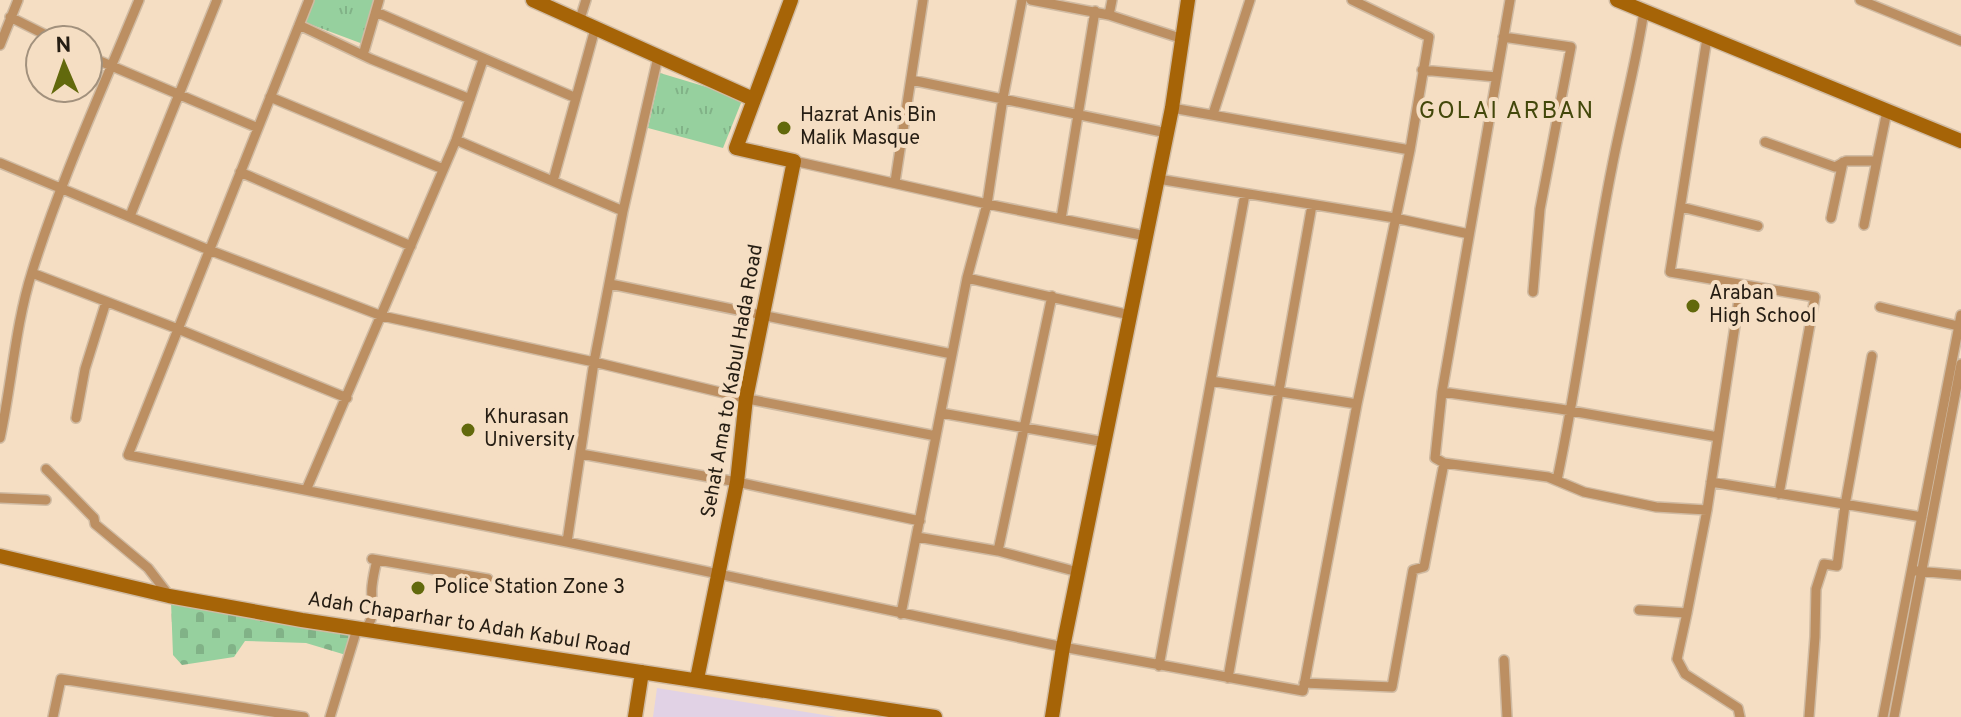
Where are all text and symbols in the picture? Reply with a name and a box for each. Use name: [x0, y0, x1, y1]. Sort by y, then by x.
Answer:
north arrow: [24, 24, 104, 104]
text: N: [55, 33, 72, 60]
district label: GOLAI ARBAN: [1419, 97, 1595, 127]
place label: Hazrat Anis Bin Malik Masque: [800, 103, 937, 152]
marker: Hazrat Anis Bin Malik Masque: [775, 119, 793, 137]
street label: Sehat Ama to Kabul Hada Road: [696, 242, 770, 520]
place label: Araban High School: [1709, 281, 1816, 330]
marker: Araban High School: [1684, 297, 1702, 315]
place label: Khurasan University: [484, 405, 575, 454]
marker: Khurasan University: [459, 421, 477, 439]
place label: Police Station Zone 3: [434, 575, 625, 601]
marker: Police Station Zone 3: [409, 579, 427, 597]
street label: Adah Chaparhar to Adah Kabul Road: [306, 587, 632, 663]

